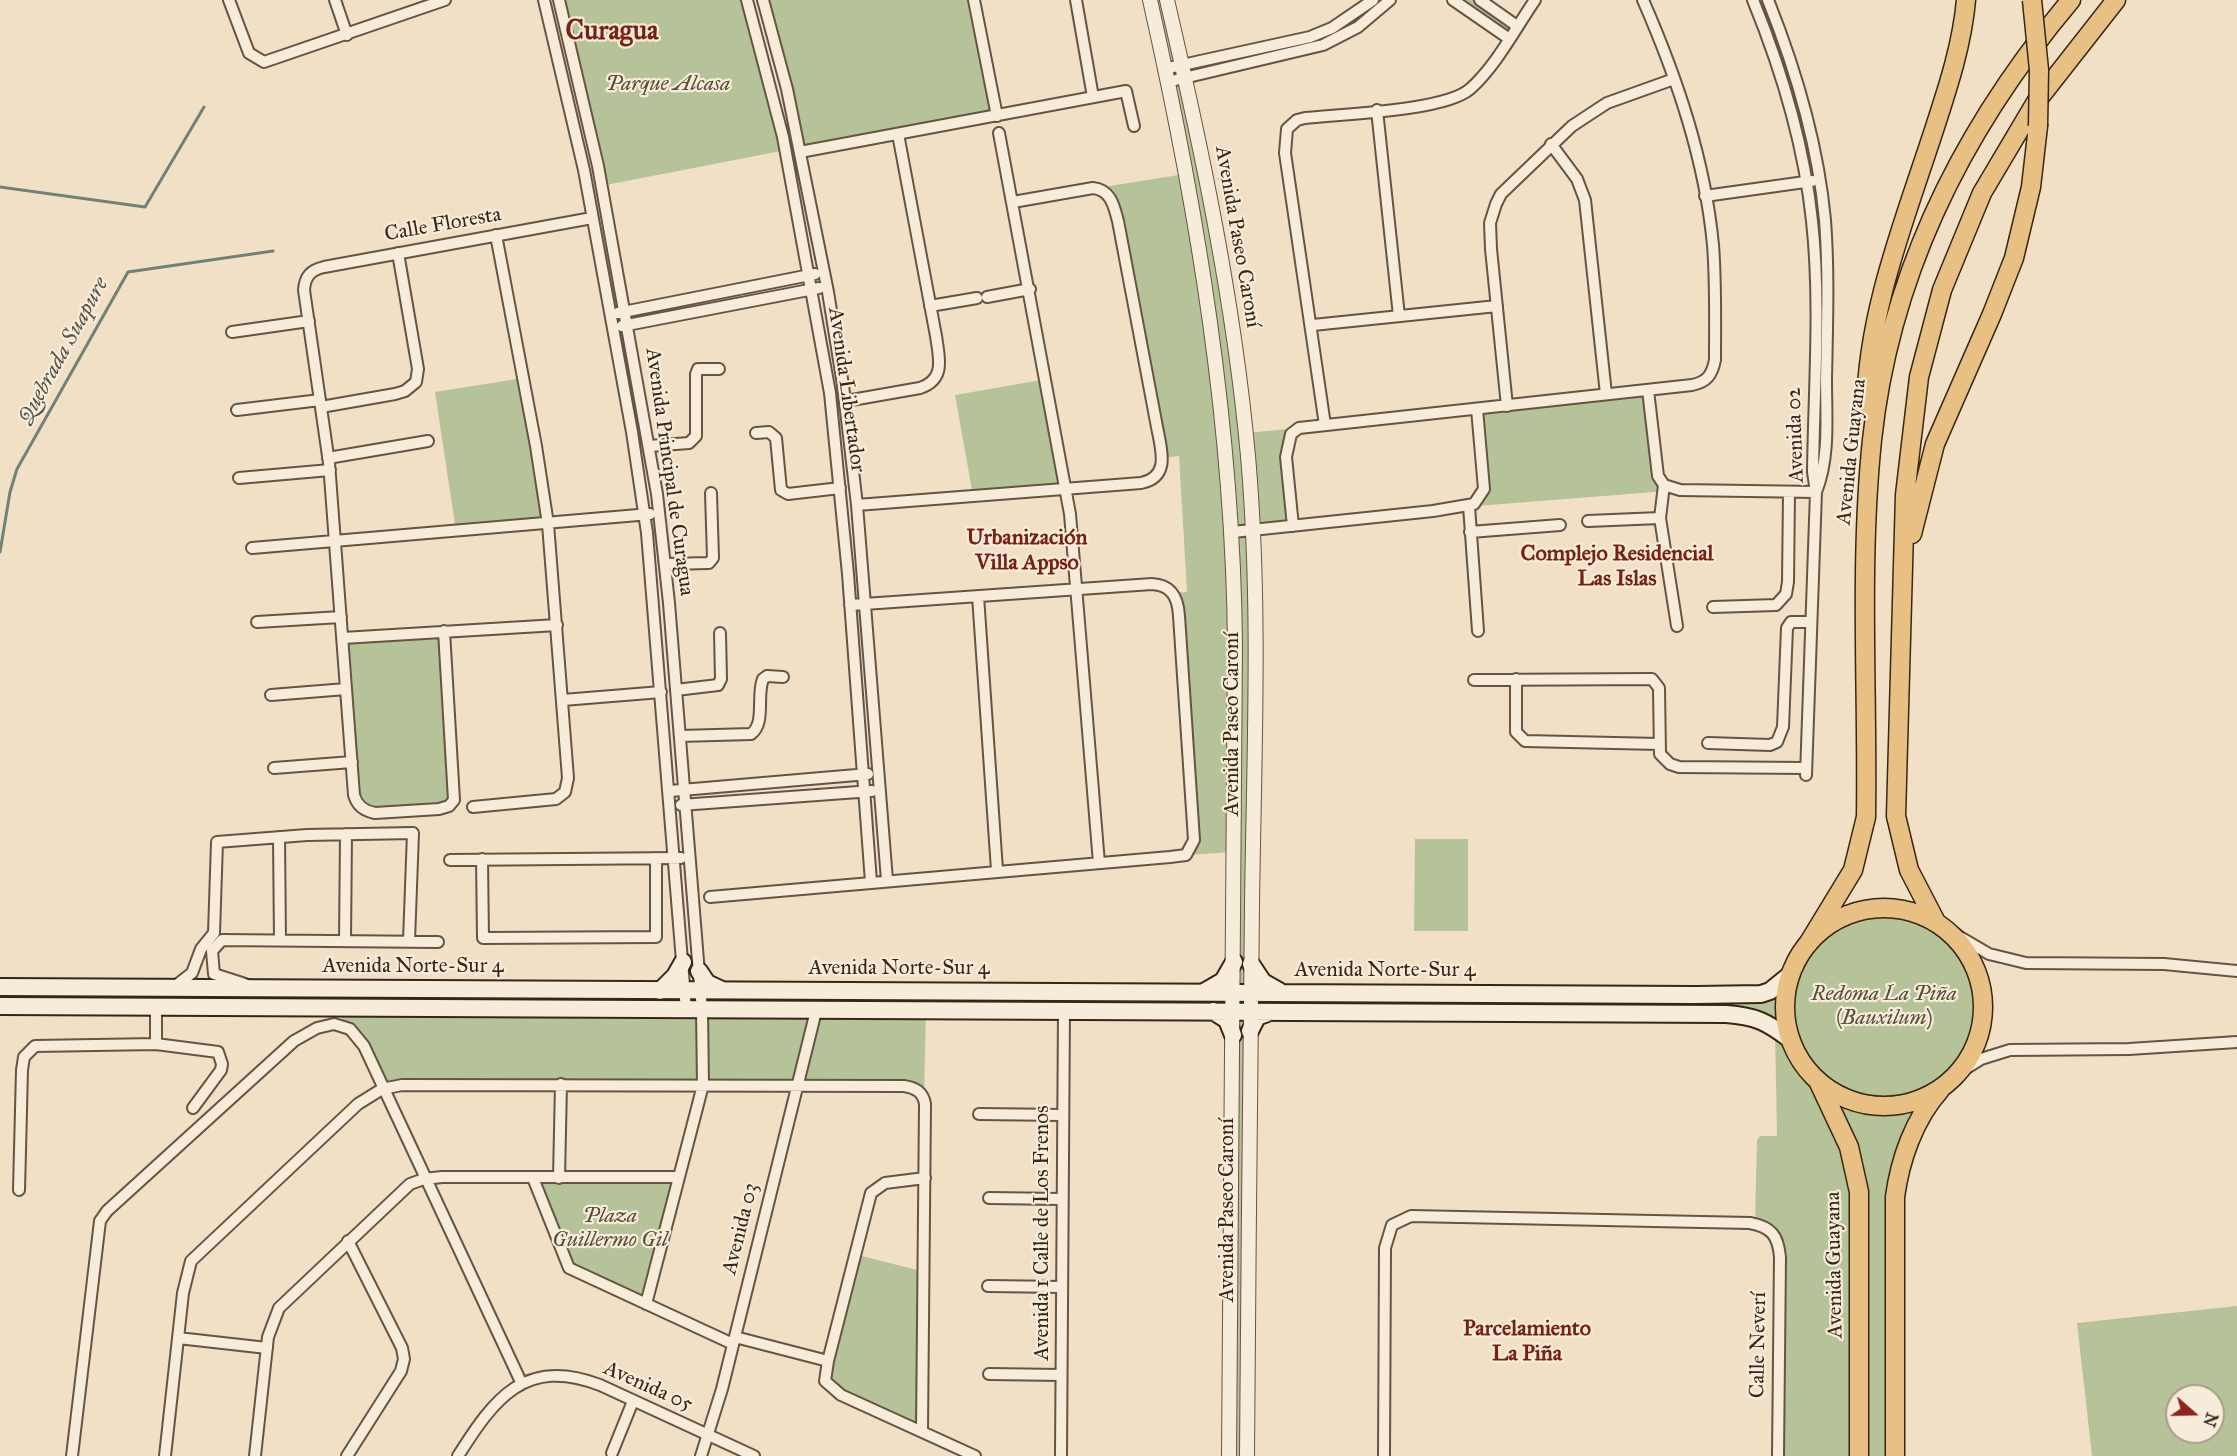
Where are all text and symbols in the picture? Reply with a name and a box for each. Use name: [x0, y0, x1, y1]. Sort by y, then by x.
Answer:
district label: Curagua: [566, 16, 658, 48]
park label: Parque Alcasa: [606, 72, 730, 98]
street label: Avenida Paseo Caroní: [1209, 144, 1265, 330]
street label: Calle Floresta: [383, 202, 503, 248]
water label: Quebrada Suapure: [13, 273, 115, 429]
street label: Avenida Libertador: [822, 306, 870, 474]
street label: Avenida Principal de Curagua: [639, 346, 699, 598]
street label: Avenida Guayana: [1832, 378, 1872, 526]
street label: Avenida 02: [1782, 387, 1810, 483]
district label: Urbanización Villa Appso: [967, 526, 1087, 578]
district label: Complejo Residencial Las Islas: [1520, 542, 1714, 594]
street label: Avenida Paseo Caroní: [1220, 632, 1246, 816]
street label: Avenida Norte-Sur 4: [322, 954, 504, 980]
street label: Avenida Norte-Sur 4: [808, 956, 990, 982]
street label: Avenida Norte-Sur 4: [1294, 958, 1476, 984]
park label: Redoma La Piña (Bauxilum): [1811, 982, 1957, 1032]
street label: Avenida 1 Calle de Los Frenos: [1030, 1105, 1056, 1361]
street label: Avenida Paseo Caroní: [1215, 1118, 1241, 1302]
street label: Avenida 03: [717, 1181, 765, 1277]
street label: Avenida Guayana: [1821, 1191, 1849, 1339]
park label: Plaza Guillermo Gil: [552, 1204, 668, 1254]
street label: Calle Neverí: [1745, 1292, 1773, 1398]
district label: Parcelamiento La Piña: [1463, 1317, 1591, 1368]
street label: Avenida 05: [600, 1356, 696, 1418]
north arrow: [2165, 1384, 2225, 1444]
text: N: [2199, 1410, 2222, 1429]

